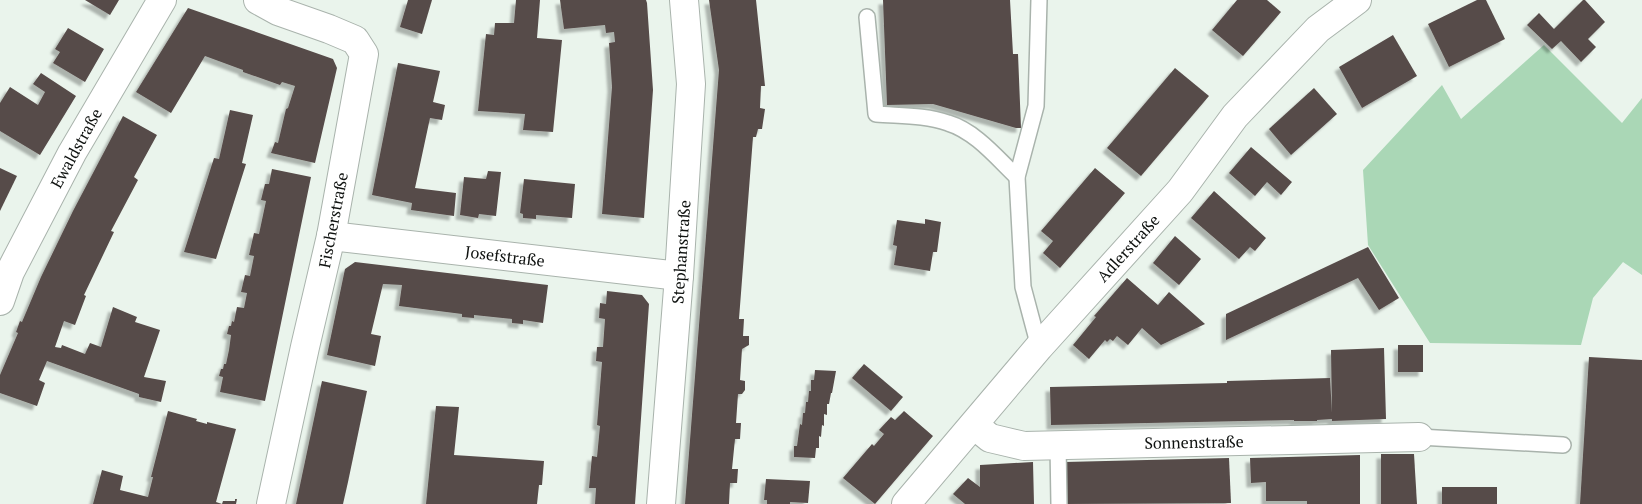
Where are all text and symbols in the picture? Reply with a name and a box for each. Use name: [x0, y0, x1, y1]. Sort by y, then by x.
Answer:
street label: Ewaldstraße: [45, 104, 107, 192]
street label: Fischerstraße: [313, 170, 353, 270]
street label: Stephanstraße: [666, 199, 696, 305]
street label: Adlerstraße: [1092, 209, 1164, 287]
street label: Josefstraße: [464, 240, 546, 272]
street label: Sonnenstraße: [1144, 430, 1244, 454]

